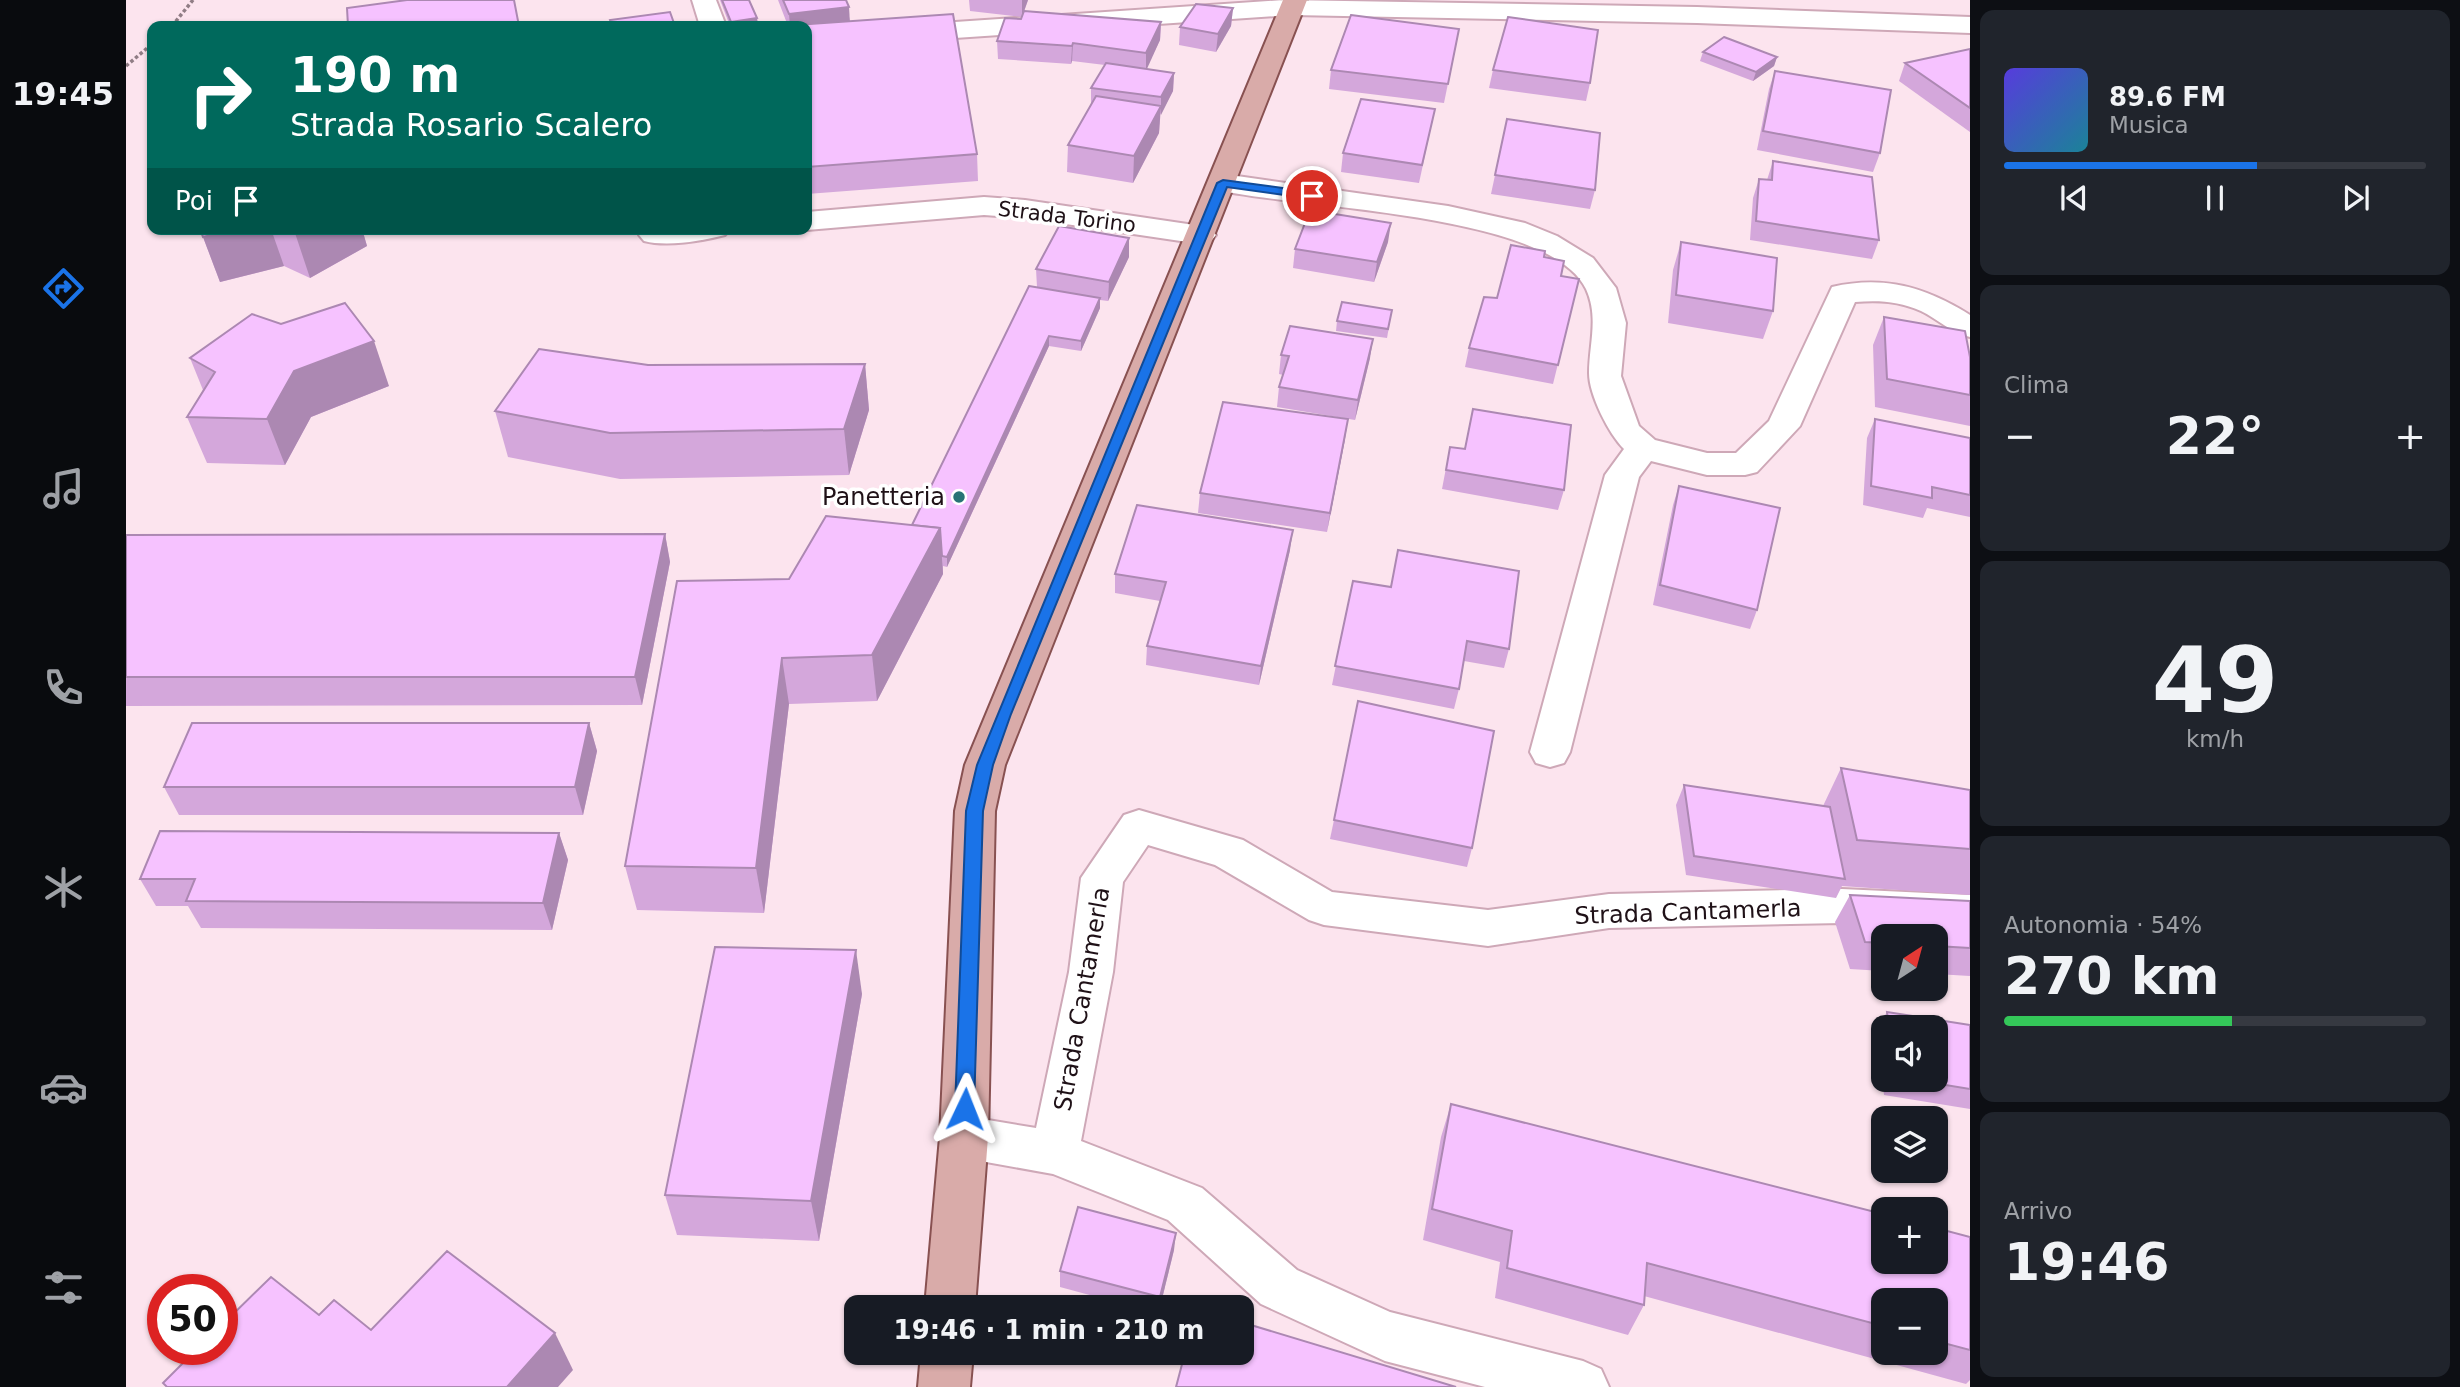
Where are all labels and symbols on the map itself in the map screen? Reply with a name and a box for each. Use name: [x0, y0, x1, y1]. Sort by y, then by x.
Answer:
pin: [1282, 166, 1342, 226]
street label: Strada Torino: [997, 197, 1137, 237]
place label: Panetteria: [822, 483, 945, 511]
marker: Panetteria: [951, 489, 967, 505]
street label: Strada Cantamerla: [1049, 885, 1115, 1113]
street label: Strada Cantamerla: [1574, 894, 1802, 930]
north arrow: [1871, 924, 1948, 1001]
position arrow: [928, 1072, 1002, 1146]
speed limit sign: 50: [147, 1274, 238, 1365]

